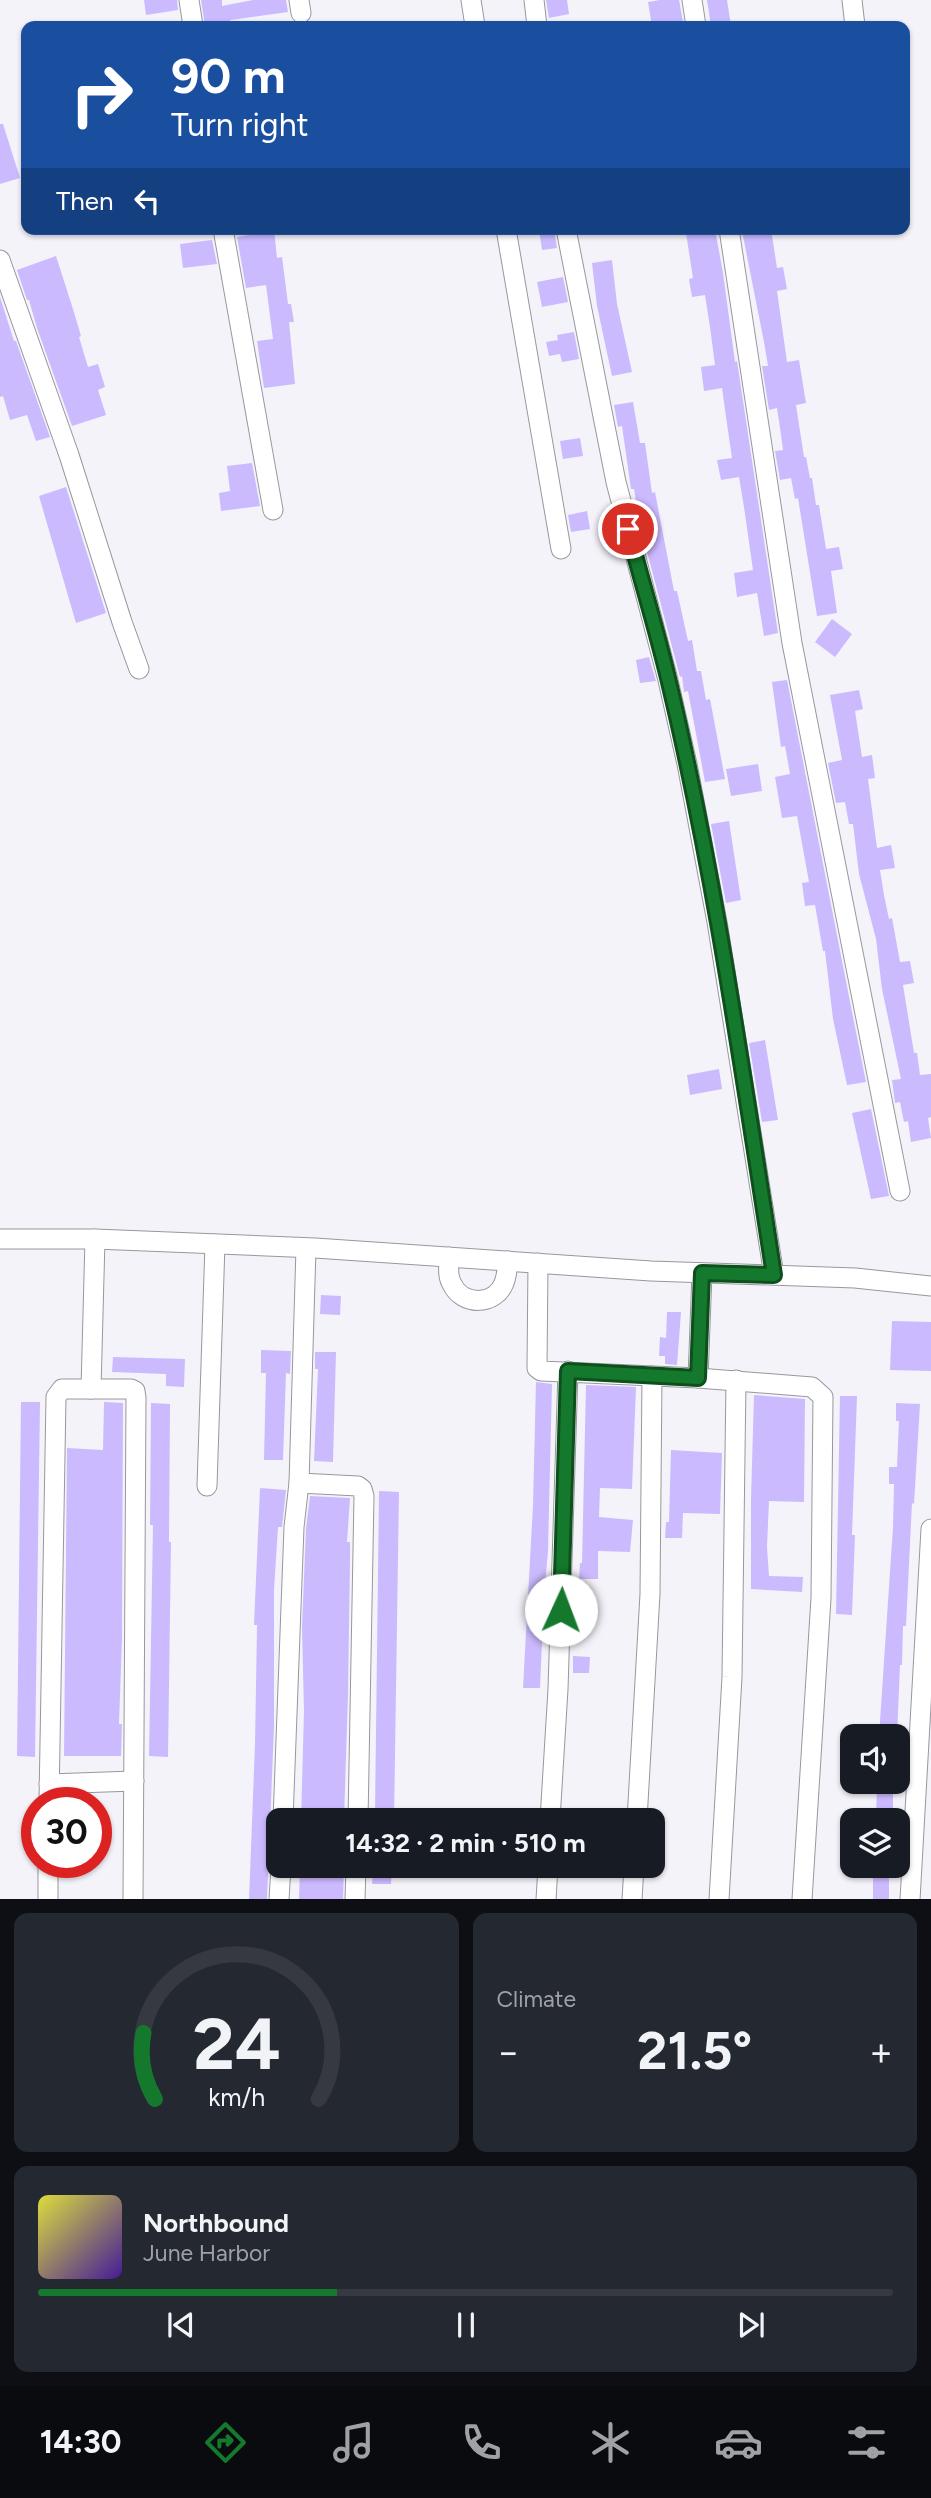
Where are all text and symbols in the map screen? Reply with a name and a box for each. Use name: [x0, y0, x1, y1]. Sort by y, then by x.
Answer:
text: 90 m: [171, 46, 286, 105]
icon: right: [56, 49, 147, 140]
text: Turn right: [171, 106, 309, 144]
icon: left: [128, 182, 166, 220]
text: Then: [56, 185, 114, 217]
pin: [598, 499, 658, 559]
icon: arrive: [609, 510, 647, 548]
position arrow: [524, 1573, 598, 1647]
map controls: [840, 1724, 910, 1878]
button: sound: [840, 1724, 910, 1794]
speed limit sign: 30: [21, 1787, 112, 1878]
button: layers: [840, 1808, 910, 1878]
text: 14:32 · 2 min · 510 m: [345, 1827, 586, 1859]
text: Climate: [497, 1985, 576, 2013]
text: 24: [192, 2000, 280, 2087]
text: 21.5°: [637, 2020, 752, 2082]
text: −: [497, 2029, 520, 2075]
text: +: [869, 2029, 893, 2075]
text: km/h: [208, 2081, 265, 2111]
text: Northbound: [143, 2207, 289, 2239]
text: June Harbor: [143, 2239, 270, 2267]
icon: previous: [162, 2306, 200, 2344]
icon: pause: [447, 2306, 485, 2344]
icon: next: [732, 2306, 770, 2344]
icon: directions: [201, 2418, 250, 2467]
icon: music: [329, 2418, 378, 2467]
icon: phone: [457, 2418, 506, 2467]
icon: climate: [586, 2418, 635, 2467]
icon: car: [714, 2418, 763, 2467]
icon: filters: [842, 2418, 891, 2467]
text: 14:30: [40, 2423, 122, 2461]

